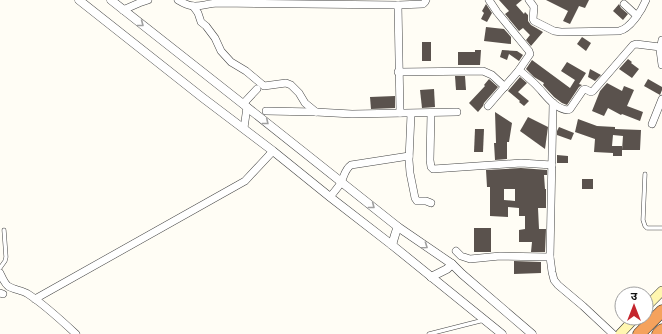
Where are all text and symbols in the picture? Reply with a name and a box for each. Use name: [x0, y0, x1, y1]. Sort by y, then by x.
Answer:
one-way arrow: [137, 19, 144, 26]
one-way arrow: [261, 117, 268, 124]
one-way arrow: [367, 201, 374, 208]
one-way arrow: [421, 241, 428, 249]
north arrow: [614, 286, 654, 326]
text: उ: [631, 290, 638, 303]

